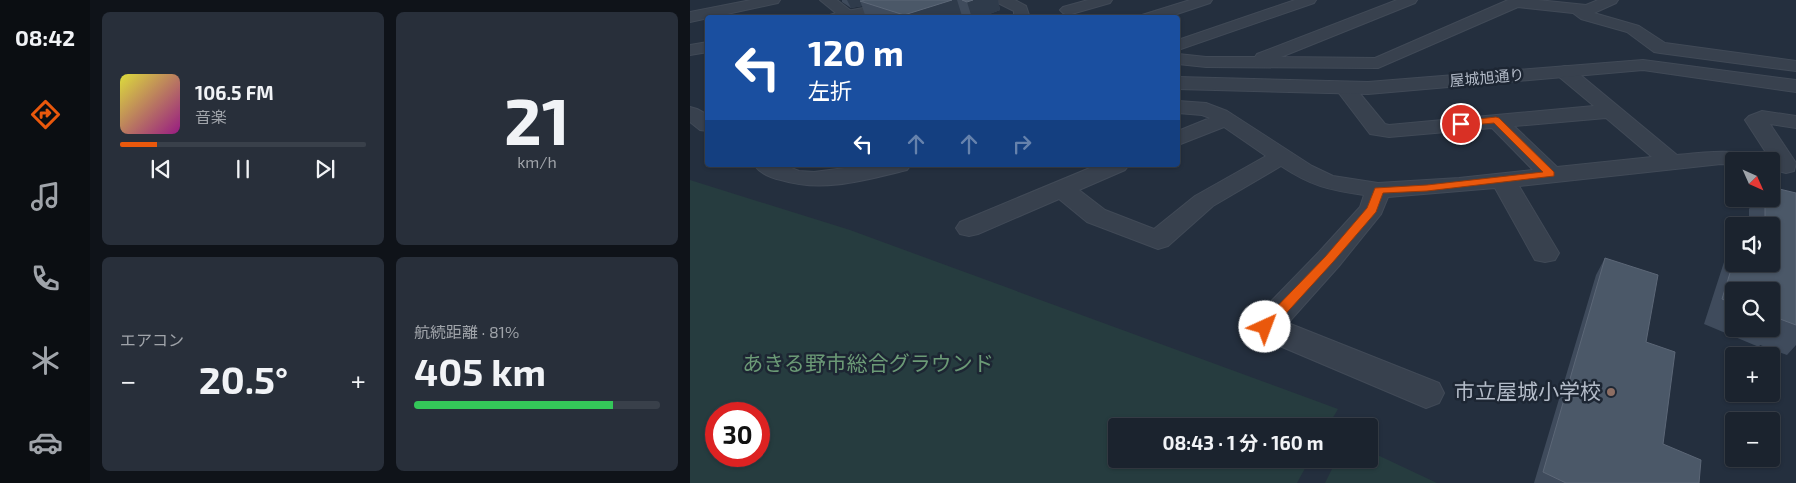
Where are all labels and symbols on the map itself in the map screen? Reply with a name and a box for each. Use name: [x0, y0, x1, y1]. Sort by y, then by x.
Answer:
street label: 屋城旭通り: [1449, 65, 1525, 89]
pin: [1440, 103, 1482, 145]
north arrow: [1725, 152, 1780, 208]
position arrow: [1238, 300, 1290, 352]
park label: あきる野市総合グラウンド: [742, 350, 994, 375]
place label: 市立屋城小学校: [1454, 378, 1601, 403]
marker: 市立屋城小学校: [1605, 386, 1617, 398]
speed limit sign: 30: [705, 402, 770, 467]

